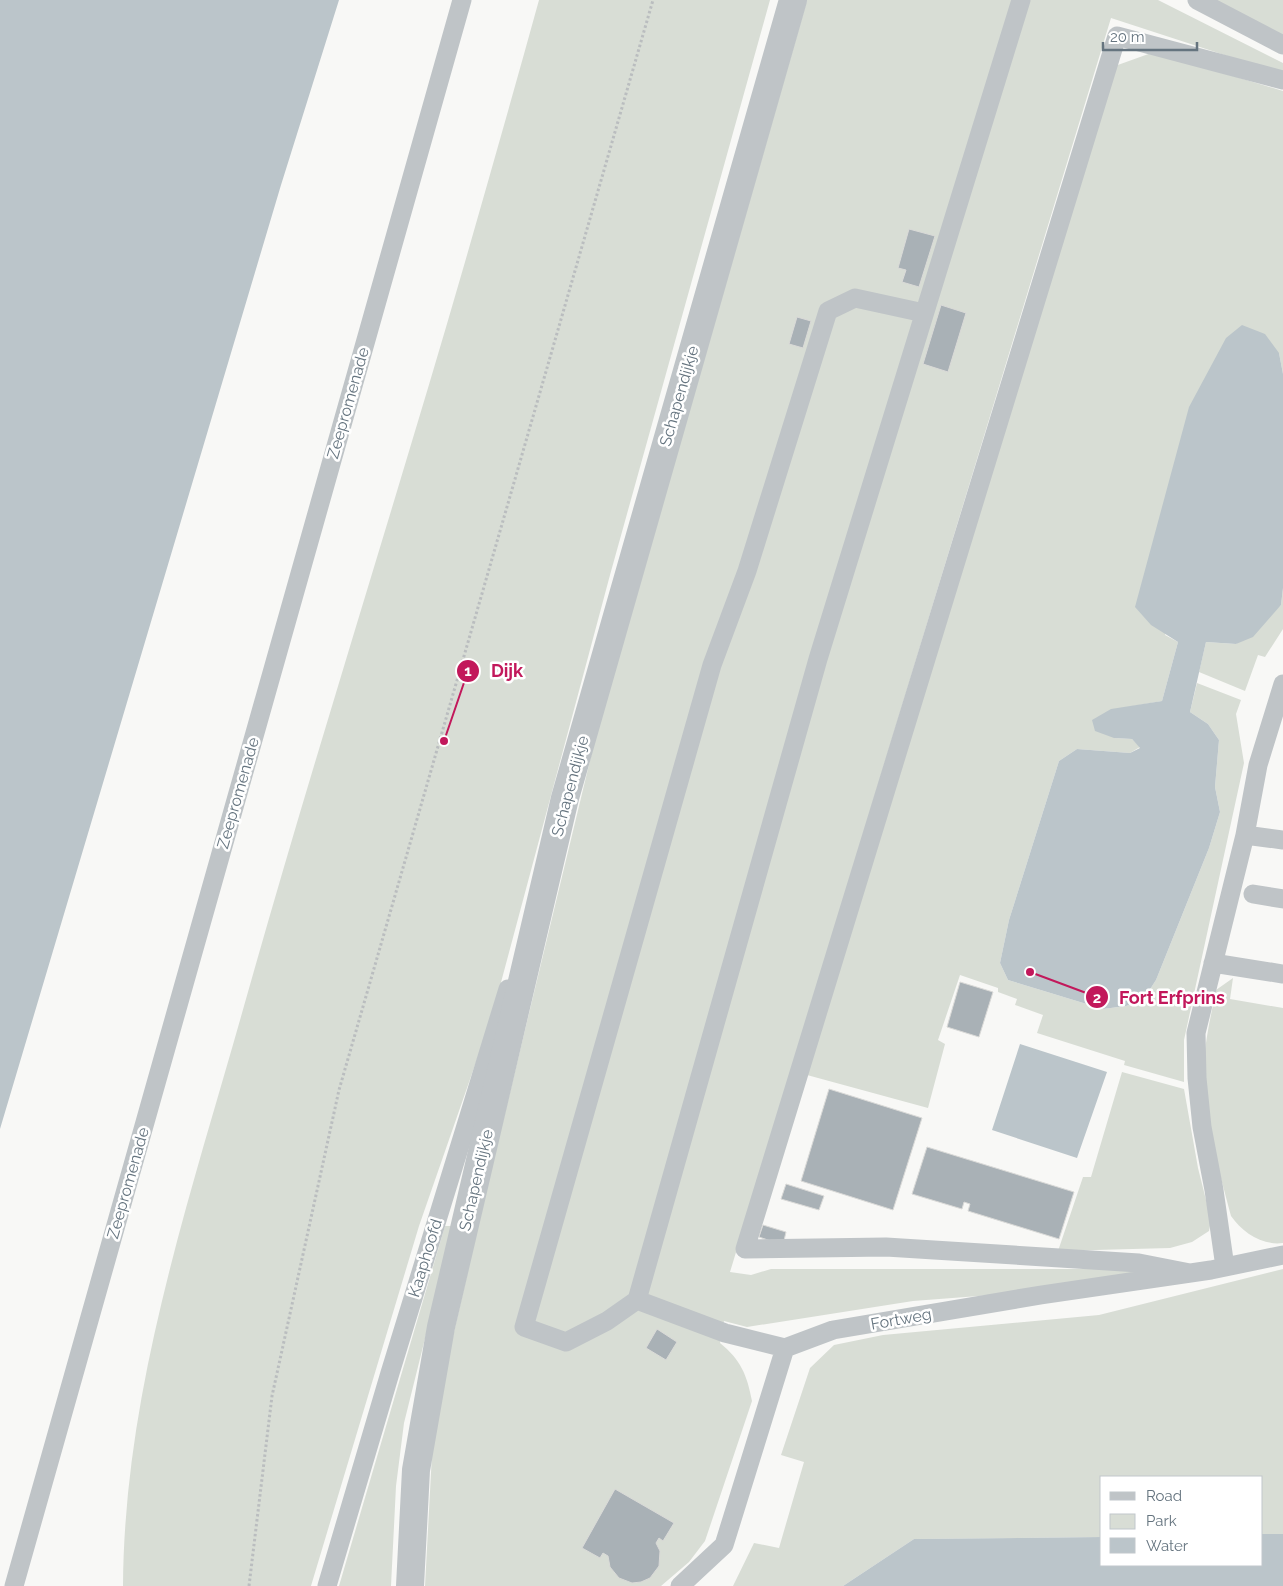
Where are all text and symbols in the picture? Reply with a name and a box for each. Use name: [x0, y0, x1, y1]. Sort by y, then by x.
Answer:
scale bar: [1103, 20, 1197, 52]
text: 20 m: [1110, 28, 1145, 46]
street label: Schapendijkje: [656, 344, 702, 448]
street label: Zeepromenade: [323, 345, 373, 461]
callout: Dijk: [456, 654, 533, 687]
text: Dijk: [491, 660, 524, 681]
text: 1: [464, 662, 472, 680]
street label: Schapendijkje: [547, 733, 593, 839]
street label: Zeepromenade: [213, 735, 263, 851]
callout: Fort Erfprins: [1084, 981, 1235, 1014]
text: Fort Erfprins: [1119, 987, 1225, 1008]
text: 2: [1093, 989, 1101, 1007]
street label: Zeepromenade: [103, 1125, 153, 1241]
street label: Schapendijkje: [455, 1127, 497, 1233]
street label: Kaaphoofd: [404, 1217, 446, 1299]
street label: Fortweg: [869, 1304, 933, 1334]
legend: [1100, 1476, 1263, 1566]
text: Road: [1146, 1487, 1182, 1505]
text: Park: [1146, 1512, 1177, 1530]
text: Water: [1146, 1537, 1189, 1555]

